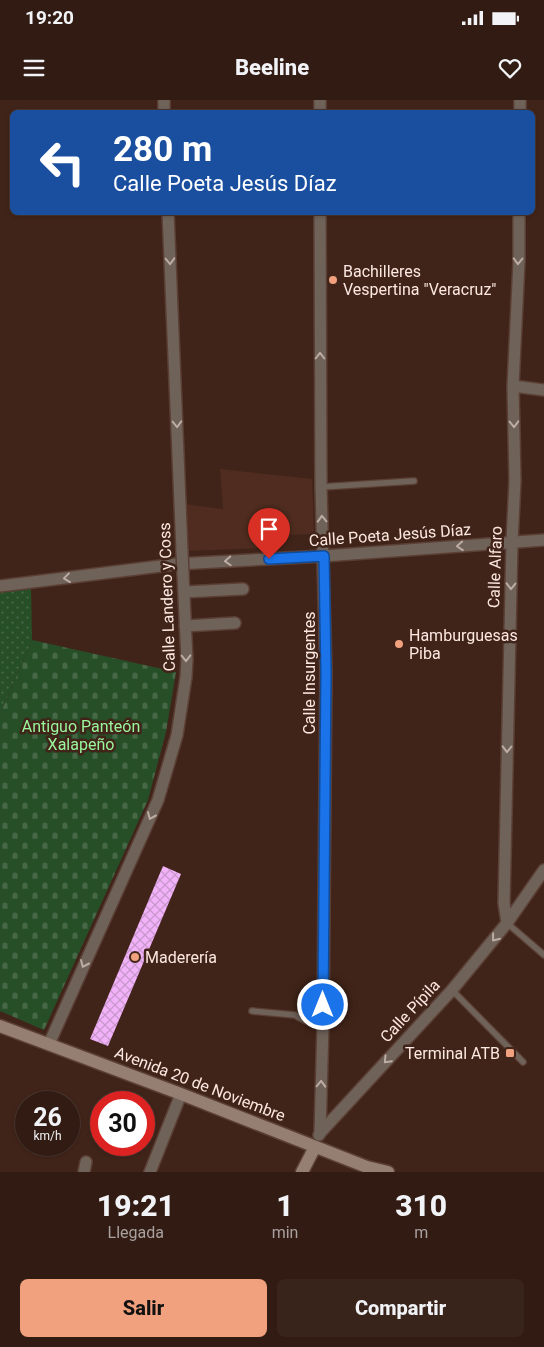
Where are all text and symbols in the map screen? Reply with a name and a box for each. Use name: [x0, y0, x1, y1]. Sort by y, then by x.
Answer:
text: 19:20: [25, 6, 74, 29]
icon: menu: [20, 54, 48, 82]
icon: heart: [496, 54, 524, 82]
text: Beeline: [235, 55, 309, 80]
text: 280 m: [113, 129, 212, 170]
icon: left: [30, 130, 95, 195]
text: Calle Poeta Jesús Díaz: [113, 171, 337, 196]
one-way arrow: [165, 257, 176, 265]
one-way arrow: [513, 257, 524, 265]
place label: Bachilleres Vespertina "Veracruz": [343, 262, 496, 299]
marker: Bachilleres Vespertina "Veracruz": [327, 274, 339, 286]
one-way arrow: [315, 352, 325, 360]
one-way arrow: [172, 420, 182, 428]
one-way arrow: [509, 420, 519, 428]
pin: [248, 508, 290, 559]
icon: arrive: [255, 515, 283, 543]
one-way arrow: [317, 515, 328, 523]
street label: Calle Poeta Jesús Díaz: [308, 520, 472, 550]
street label: Calle Landero y Coss: [155, 522, 179, 672]
street label: Calle Alfaro: [484, 526, 506, 608]
one-way arrow: [456, 540, 464, 551]
one-way arrow: [224, 556, 232, 567]
one-way arrow: [63, 572, 71, 583]
one-way arrow: [506, 582, 516, 590]
street label: Calle Insurgentes: [300, 611, 319, 735]
place label: Hamburguesas Piba: [409, 626, 518, 663]
marker: Hamburguesas Piba: [393, 638, 405, 650]
one-way arrow: [181, 654, 192, 662]
park label: Antiguo Panteón Xalapeño: [22, 717, 140, 754]
one-way arrow: [502, 745, 513, 753]
one-way arrow: [146, 811, 157, 820]
one-way arrow: [492, 932, 500, 941]
place label: Maderería: [145, 948, 217, 967]
marker: Maderería: [129, 951, 141, 963]
one-way arrow: [80, 959, 91, 968]
street label: Calle Pípila: [376, 976, 444, 1046]
position arrow: [296, 978, 348, 1030]
street label: Avenida 20 de Noviembre: [112, 1043, 288, 1125]
place label: Terminal ATB: [405, 1044, 500, 1063]
marker: Terminal ATB: [504, 1047, 516, 1059]
one-way arrow: [384, 1054, 393, 1063]
one-way arrow: [316, 1080, 326, 1088]
speed limit sign: 30: [90, 1091, 155, 1156]
text: 26: [33, 1103, 62, 1132]
text: km/h: [33, 1129, 62, 1143]
text: 19:21: [97, 1188, 175, 1223]
text: 1: [276, 1188, 294, 1223]
text: 310: [395, 1188, 447, 1223]
text: Llegada: [108, 1223, 164, 1242]
text: min: [272, 1223, 298, 1242]
text: m: [414, 1223, 428, 1242]
button: Salir: [20, 1279, 267, 1337]
button: Compartir: [277, 1279, 524, 1337]

